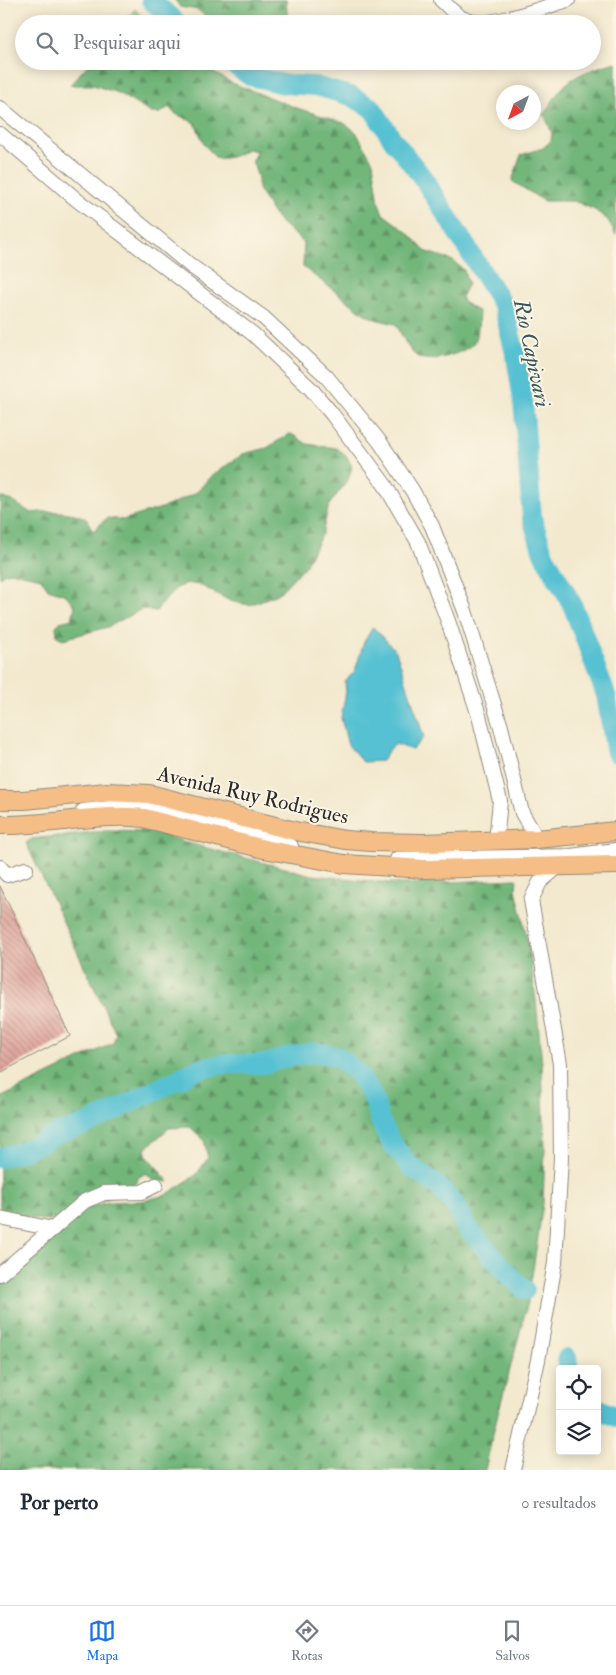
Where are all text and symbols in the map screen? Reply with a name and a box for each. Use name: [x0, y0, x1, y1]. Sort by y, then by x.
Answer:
search box: [15, 15, 601, 70]
icon: search: [33, 29, 61, 57]
text: Pesquisar aqui: [73, 31, 181, 55]
north arrow: [496, 85, 541, 130]
water label: Rio Capivari: [507, 296, 557, 410]
street label: Avenida Ruy Rodrigues: [154, 760, 351, 831]
map controls: [556, 1365, 601, 1455]
button: locate: [556, 1365, 601, 1410]
button: layers: [556, 1410, 601, 1455]
text: Por perto: [20, 1489, 98, 1516]
text: 0 resultados: [521, 1493, 596, 1513]
tab: Mapa: [86, 1617, 118, 1664]
tab: Rotas: [291, 1617, 323, 1664]
tab: Salvos: [495, 1617, 530, 1664]

